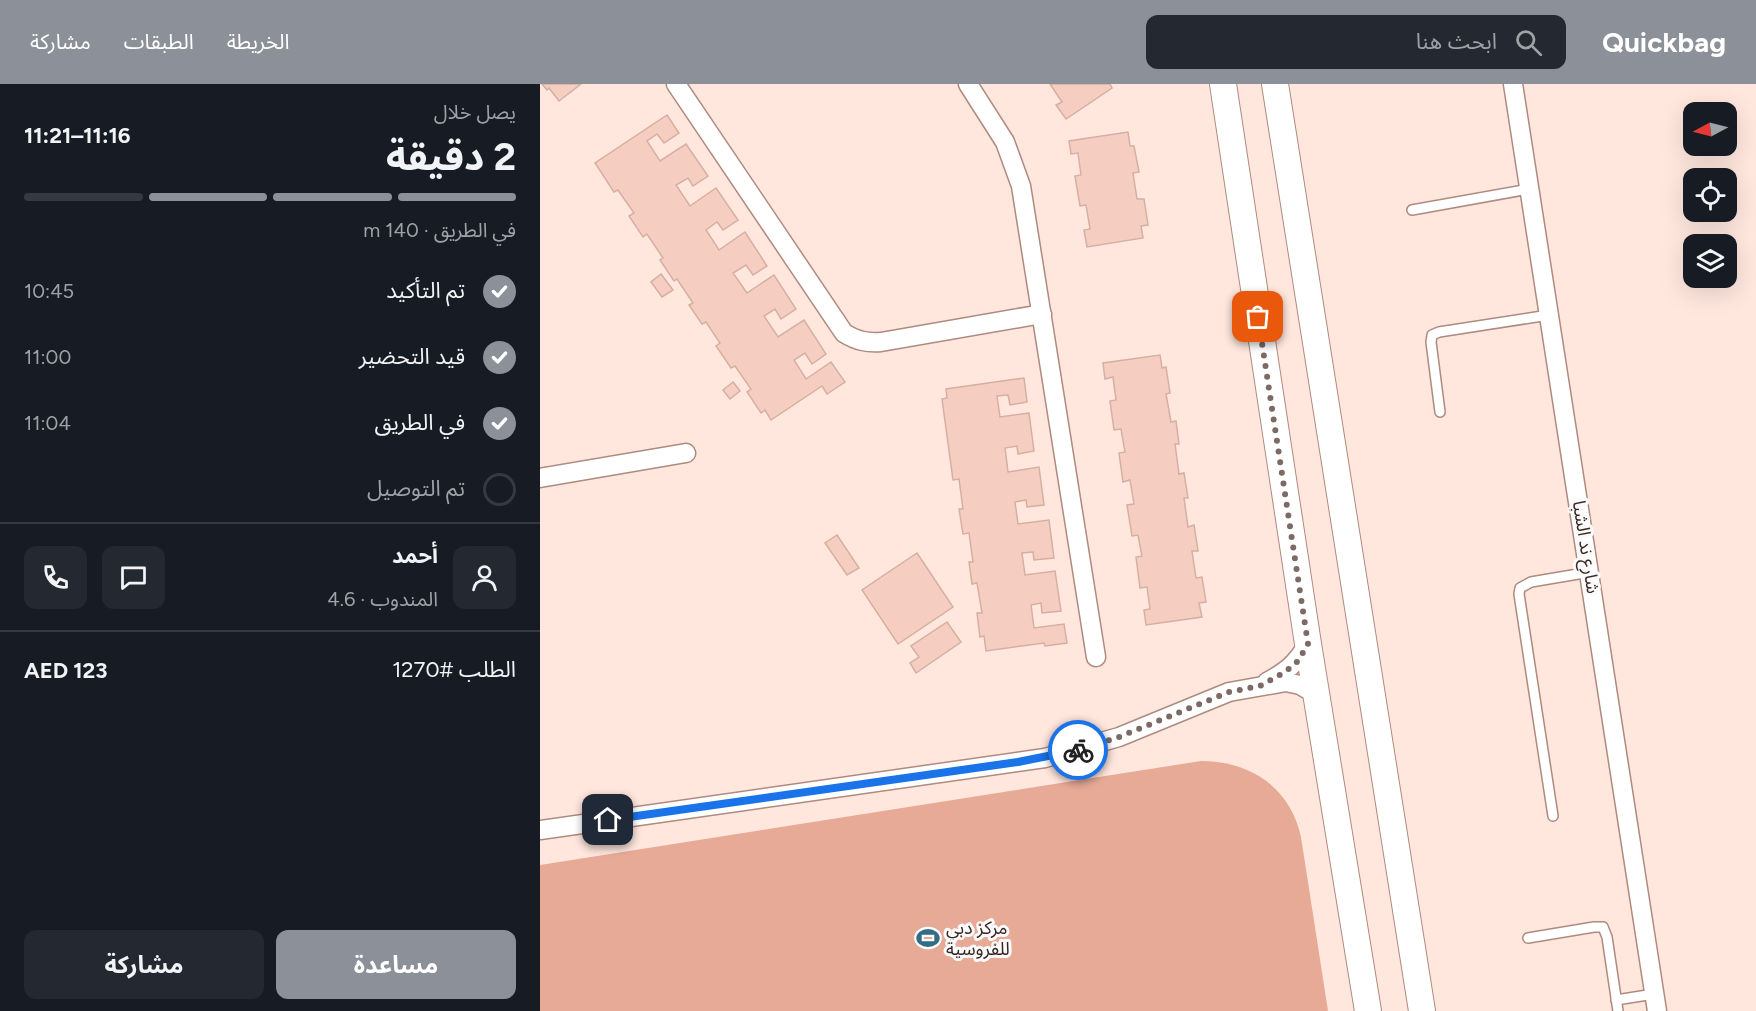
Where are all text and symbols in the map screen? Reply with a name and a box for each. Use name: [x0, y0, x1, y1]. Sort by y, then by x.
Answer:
search box: [1146, 15, 1566, 69]
text: Quickbag: [1602, 25, 1726, 59]
icon: search: [1512, 26, 1545, 59]
text: ابحث هنا: [1416, 28, 1497, 55]
text: مشاركة: [30, 29, 91, 54]
text: الطبقات: [124, 29, 194, 54]
text: الخريطة: [227, 29, 290, 54]
text: يصل خلال: [434, 100, 516, 124]
north arrow: [1683, 102, 1737, 156]
map controls: [1683, 102, 1737, 288]
text: 11:16–11:21: [24, 122, 131, 149]
text: 2 دقيقة: [386, 133, 516, 180]
button: locate: [1683, 168, 1737, 222]
text: في الطريق · 140 m: [363, 218, 516, 242]
button: layers: [1683, 234, 1737, 288]
icon: check: [483, 275, 516, 308]
text: تم التأكيد: [386, 277, 465, 304]
text: 10:45: [24, 279, 74, 303]
pin: [1232, 291, 1283, 342]
icon: bag: [1241, 300, 1274, 333]
icon: check: [483, 341, 516, 374]
text: قيد التحضير: [359, 343, 465, 370]
text: 11:00: [24, 345, 71, 369]
icon: check: [483, 407, 516, 440]
text: في الطريق: [375, 409, 465, 436]
text: 11:04: [24, 411, 71, 435]
text: تم التوصيل: [367, 475, 465, 502]
street label: شارع ند الشبا: [1565, 499, 1604, 596]
text: أحمد: [392, 542, 438, 569]
button: phone: [24, 546, 87, 609]
button: chat: [102, 546, 165, 609]
button: person: [453, 546, 516, 609]
text: المندوب · 4.6: [327, 587, 438, 611]
text: الطلب #1270: [392, 656, 516, 683]
text: AED 123: [24, 657, 108, 684]
courier: [1048, 720, 1108, 780]
icon: bike: [1062, 734, 1095, 767]
pin: [582, 794, 633, 845]
icon: home: [591, 803, 624, 836]
place label: مركز دبي للفروسية: [946, 917, 1010, 960]
sports icon: مركز دبي للفروسية: [915, 925, 941, 951]
button: مشاركة: [24, 930, 264, 999]
button: مساعدة: [276, 930, 516, 999]

